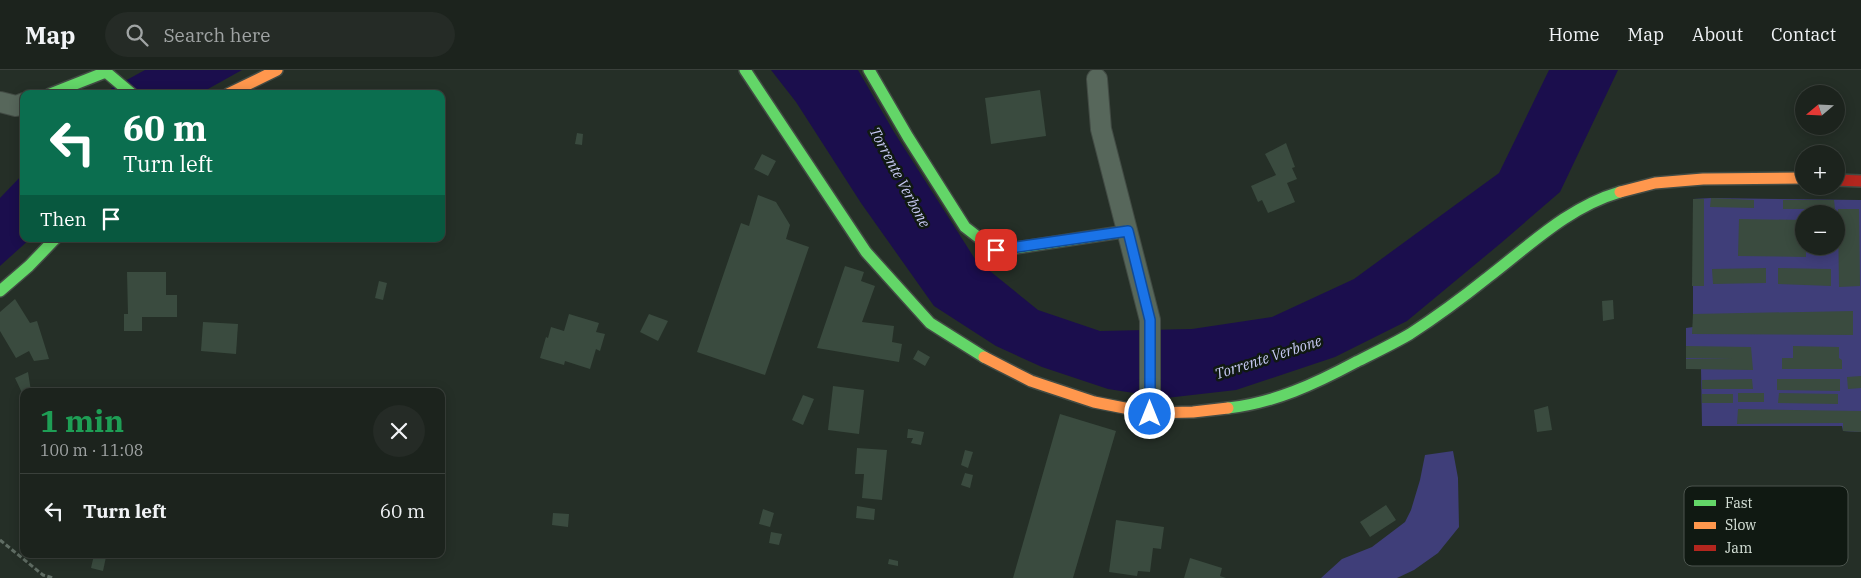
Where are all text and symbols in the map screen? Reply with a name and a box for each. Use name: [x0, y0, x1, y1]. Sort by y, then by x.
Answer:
search box: [105, 12, 455, 57]
text: Map: [25, 19, 75, 51]
icon: search: [123, 21, 151, 49]
text: Search here: [163, 23, 270, 47]
text: Home: [1548, 23, 1600, 46]
text: Map: [1628, 23, 1664, 46]
text: About: [1692, 23, 1743, 46]
text: Contact: [1771, 23, 1836, 46]
north arrow: [1795, 85, 1845, 135]
map controls: [1795, 85, 1845, 255]
text: 60 m: [123, 105, 207, 151]
icon: left: [40, 110, 105, 175]
water label: Torrente Verbone: [865, 123, 935, 231]
button: +: [1795, 145, 1845, 195]
text: Turn left: [123, 149, 213, 178]
icon: arrive: [97, 205, 125, 233]
button: −: [1795, 205, 1845, 255]
text: Then: [40, 207, 87, 231]
pin: [975, 229, 1017, 271]
icon: arrive: [982, 236, 1010, 264]
water label: Torrente Verbone: [1212, 331, 1324, 383]
position arrow: [1123, 387, 1175, 439]
text: 1 min: [40, 401, 124, 440]
button: close: [373, 405, 425, 457]
text: 100 m · 11:08: [40, 440, 143, 460]
legend: [1684, 486, 1848, 566]
text: Fast: [1725, 494, 1753, 512]
icon: left: [40, 497, 68, 525]
text: Turn left: [83, 499, 166, 523]
text: 60 m: [380, 499, 425, 523]
text: Slow: [1725, 516, 1756, 534]
text: Jam: [1725, 539, 1752, 557]

